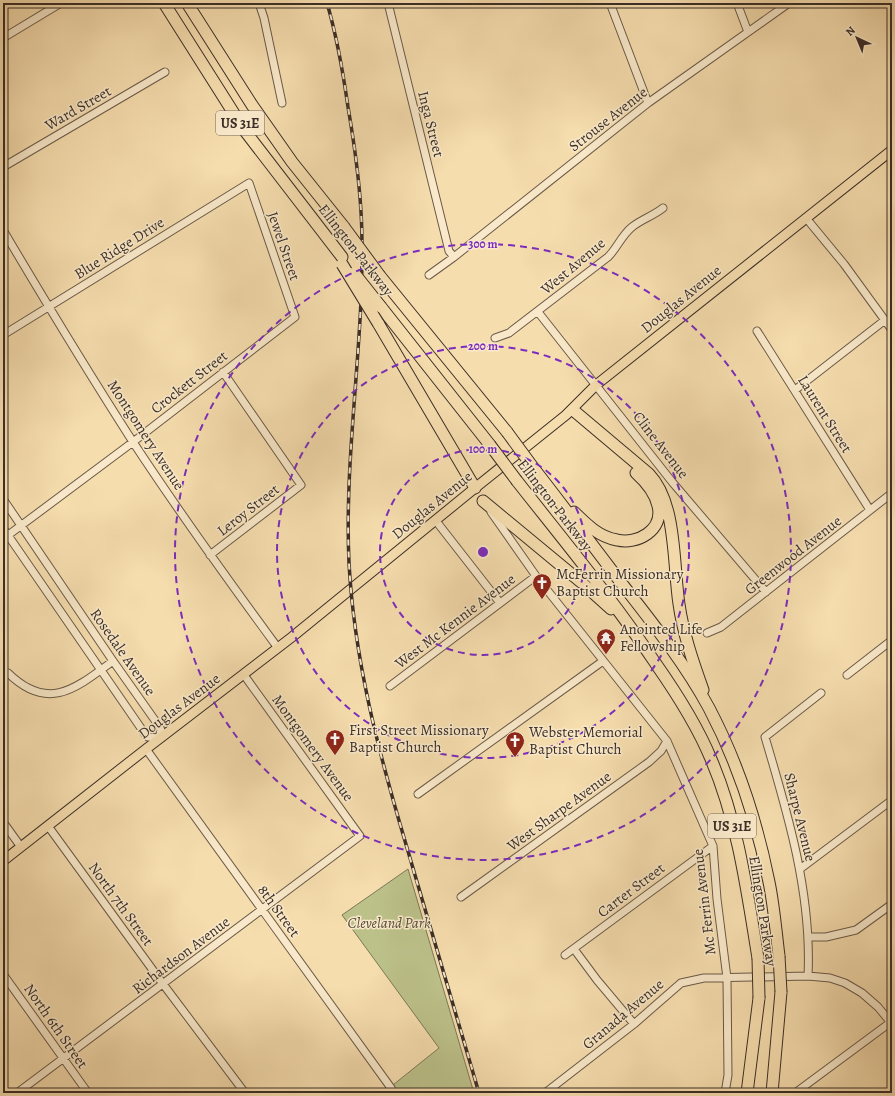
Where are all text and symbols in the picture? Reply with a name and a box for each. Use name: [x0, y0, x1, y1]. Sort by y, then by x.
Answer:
north arrow: [837, 18, 877, 58]
text: N: [842, 23, 858, 39]
street label: Ward Street: [40, 81, 115, 135]
street label: Strouse Avenue: [565, 82, 652, 156]
street label: Inga Street: [413, 89, 449, 159]
road number: US 31E: [216, 111, 264, 135]
street label: Ellington Parkway: [314, 200, 398, 300]
street label: Jewel Street: [263, 209, 305, 283]
street label: Blue Ridge Drive: [70, 212, 168, 284]
street label: West Avenue: [536, 233, 610, 299]
text: 300 m: [468, 236, 498, 252]
street label: Douglas Avenue: [637, 260, 726, 338]
text: 200 m: [468, 338, 498, 354]
street label: Crockett Street: [147, 346, 231, 418]
street label: Laurent Street: [793, 371, 857, 457]
street label: Montgomery Avenue: [103, 376, 189, 494]
street label: Cline Avenue: [629, 407, 694, 483]
text: 100 m: [469, 441, 497, 457]
street label: Ellington Parkway: [513, 455, 597, 555]
street label: Douglas Avenue: [388, 466, 477, 544]
street label: Leroy Street: [213, 479, 283, 541]
street label: Greenwood Avenue: [740, 511, 846, 599]
centre of rings: [476, 545, 490, 559]
place label: McFerrin Missionary Baptist Church: [556, 564, 684, 601]
street label: West Mc Kennie Avenue: [390, 569, 520, 674]
church icon: McFerrin Missionary Baptist Church: [531, 572, 553, 600]
street label: Rosedale Avenue: [86, 604, 161, 700]
place label: Anointed Life Fellowship: [619, 619, 703, 656]
temple icon: Anointed Life Fellowship: [595, 627, 617, 655]
street label: Douglas Avenue: [134, 668, 224, 743]
street label: Montgomery Avenue: [267, 691, 359, 806]
place label: First Street Missionary Baptist Church: [349, 720, 489, 757]
place label: Webster Memorial Baptist Church: [528, 722, 643, 759]
church icon: First Street Missionary Baptist Church: [324, 728, 346, 756]
church icon: Webster Memorial Baptist Church: [504, 730, 526, 758]
street label: West Sharpe Avenue: [502, 766, 615, 856]
street label: Sharpe Avenue: [779, 771, 821, 864]
road number: US 31E: [708, 814, 756, 838]
street label: Mc Ferrin Avenue: [688, 847, 720, 956]
street label: Ellington Parkway: [744, 854, 782, 968]
street label: North 7th Street: [84, 858, 158, 950]
street label: Carter Street: [593, 858, 669, 922]
street label: 8th Street: [253, 881, 305, 941]
street label: Richardson Avenue: [128, 911, 234, 998]
park label: Cleveland Park: [347, 913, 431, 933]
street label: Granada Avenue: [578, 974, 668, 1054]
street label: North 6th Street: [19, 980, 93, 1072]

